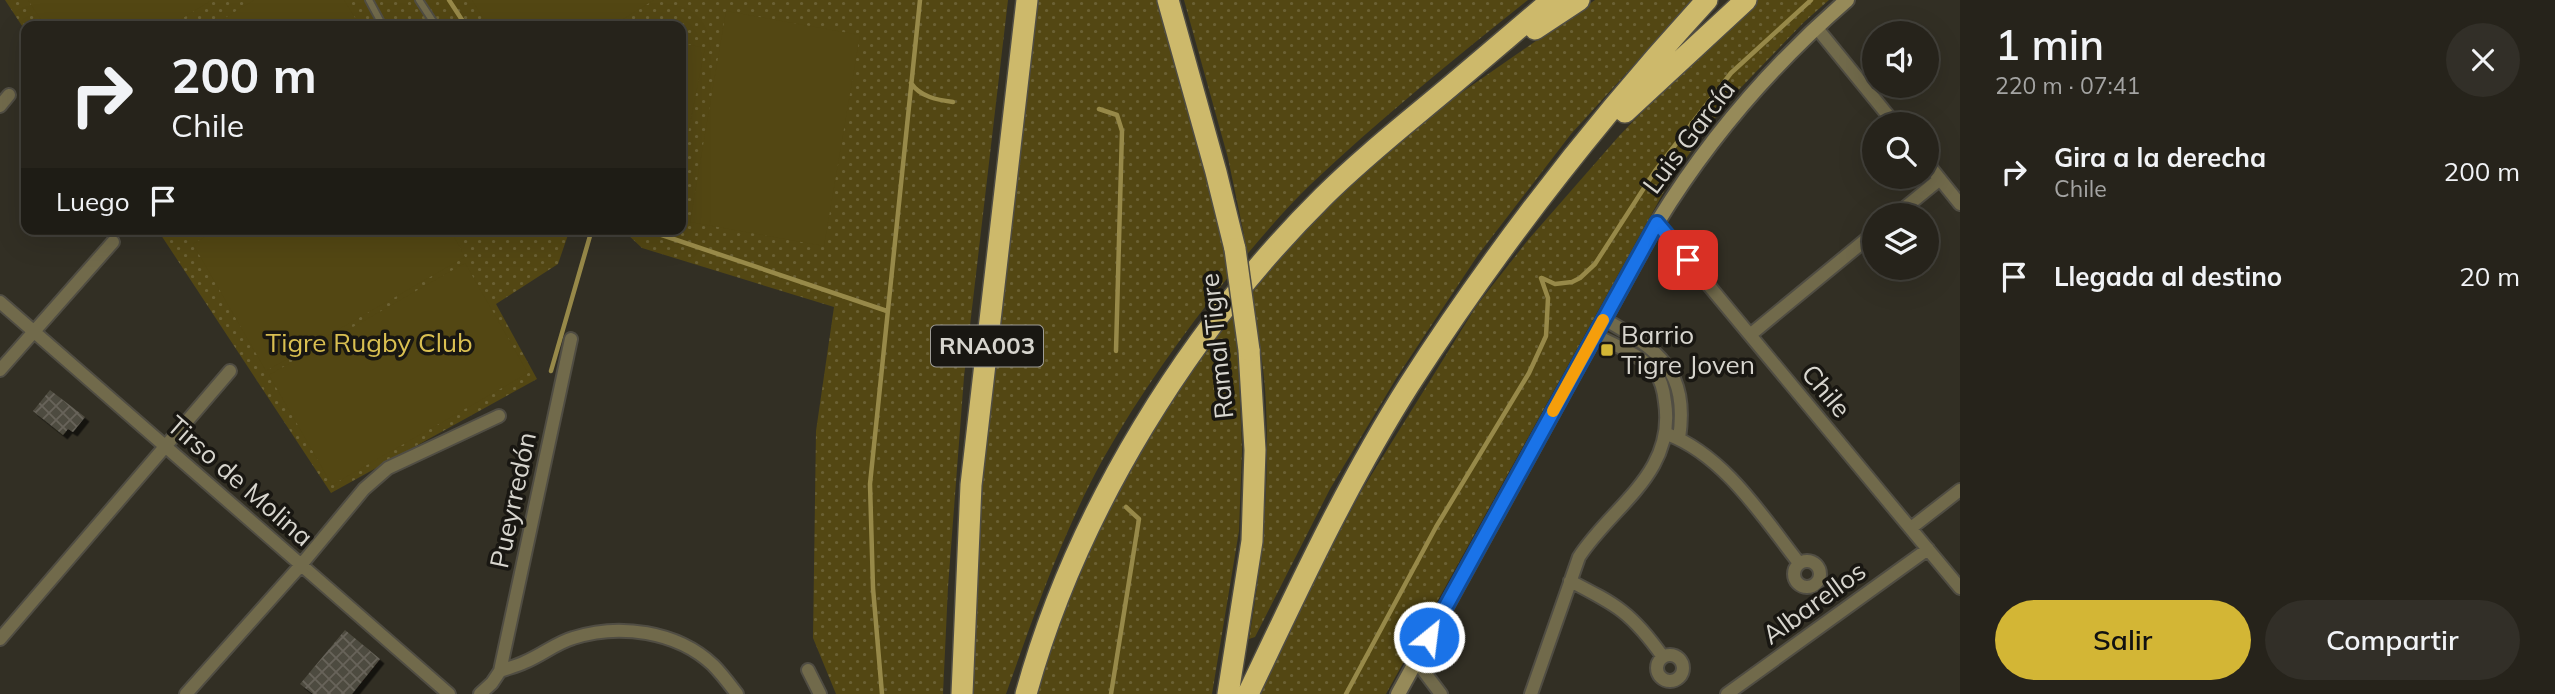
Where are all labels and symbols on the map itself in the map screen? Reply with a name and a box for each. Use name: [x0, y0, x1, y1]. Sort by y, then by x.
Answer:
street label: Luis García: [1635, 74, 1742, 200]
pin: [1658, 230, 1718, 290]
street label: Ramal Tigre: [1192, 272, 1241, 420]
place label: Barrio Tigre Joven: [1621, 318, 1755, 381]
park label: Tigre Rugby Club: [265, 326, 473, 359]
road number: RNA003: [931, 326, 1043, 366]
marker: Barrio Tigre Joven: [1599, 342, 1615, 358]
street label: Chile: [1795, 357, 1858, 424]
street label: Tirso de Molina: [161, 408, 320, 553]
street label: Pueyrredón: [482, 429, 543, 571]
street label: Albarellos: [1755, 554, 1872, 651]
position arrow: [1392, 600, 1466, 674]

